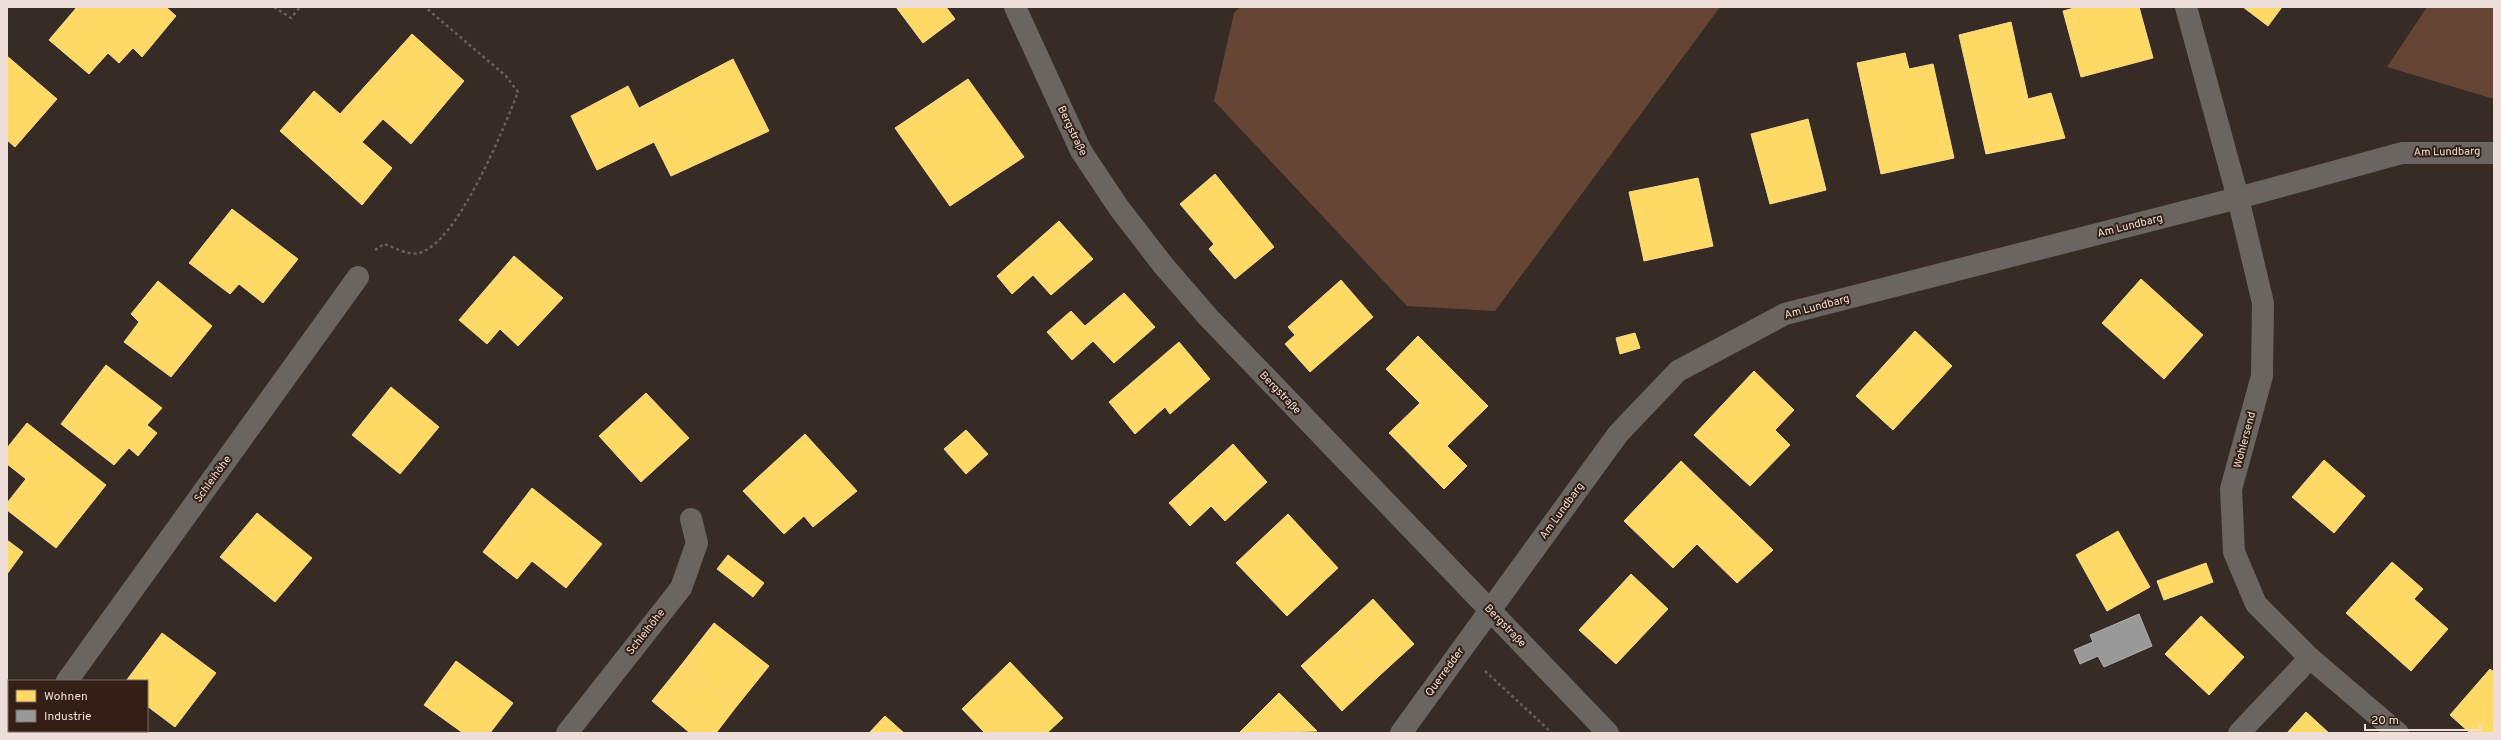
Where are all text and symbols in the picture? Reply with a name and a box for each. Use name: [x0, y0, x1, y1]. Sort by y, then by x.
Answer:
street label: Bergstraße: [1054, 104, 1090, 158]
street label: Am Lundbarg: [2413, 144, 2481, 160]
street label: Am Lundbarg: [2096, 211, 2164, 241]
street label: Am Lundbarg: [1783, 292, 1851, 322]
street label: Bergstraße: [1256, 369, 1304, 417]
street label: Wohlersend: [2231, 410, 2259, 470]
street label: Schleihöhe: [191, 453, 235, 505]
street label: Am Lundbarg: [1537, 480, 1587, 542]
street label: Bergstraße: [1481, 602, 1529, 650]
street label: Schleihöhe: [624, 606, 668, 658]
street label: Querredder: [1423, 644, 1468, 699]
legend: [8, 680, 148, 732]
text: Wohnen: [44, 689, 88, 705]
scale bar: [2365, 706, 2480, 732]
text: Industrie: [44, 709, 92, 725]
text: 20 m: [2371, 713, 2399, 729]

